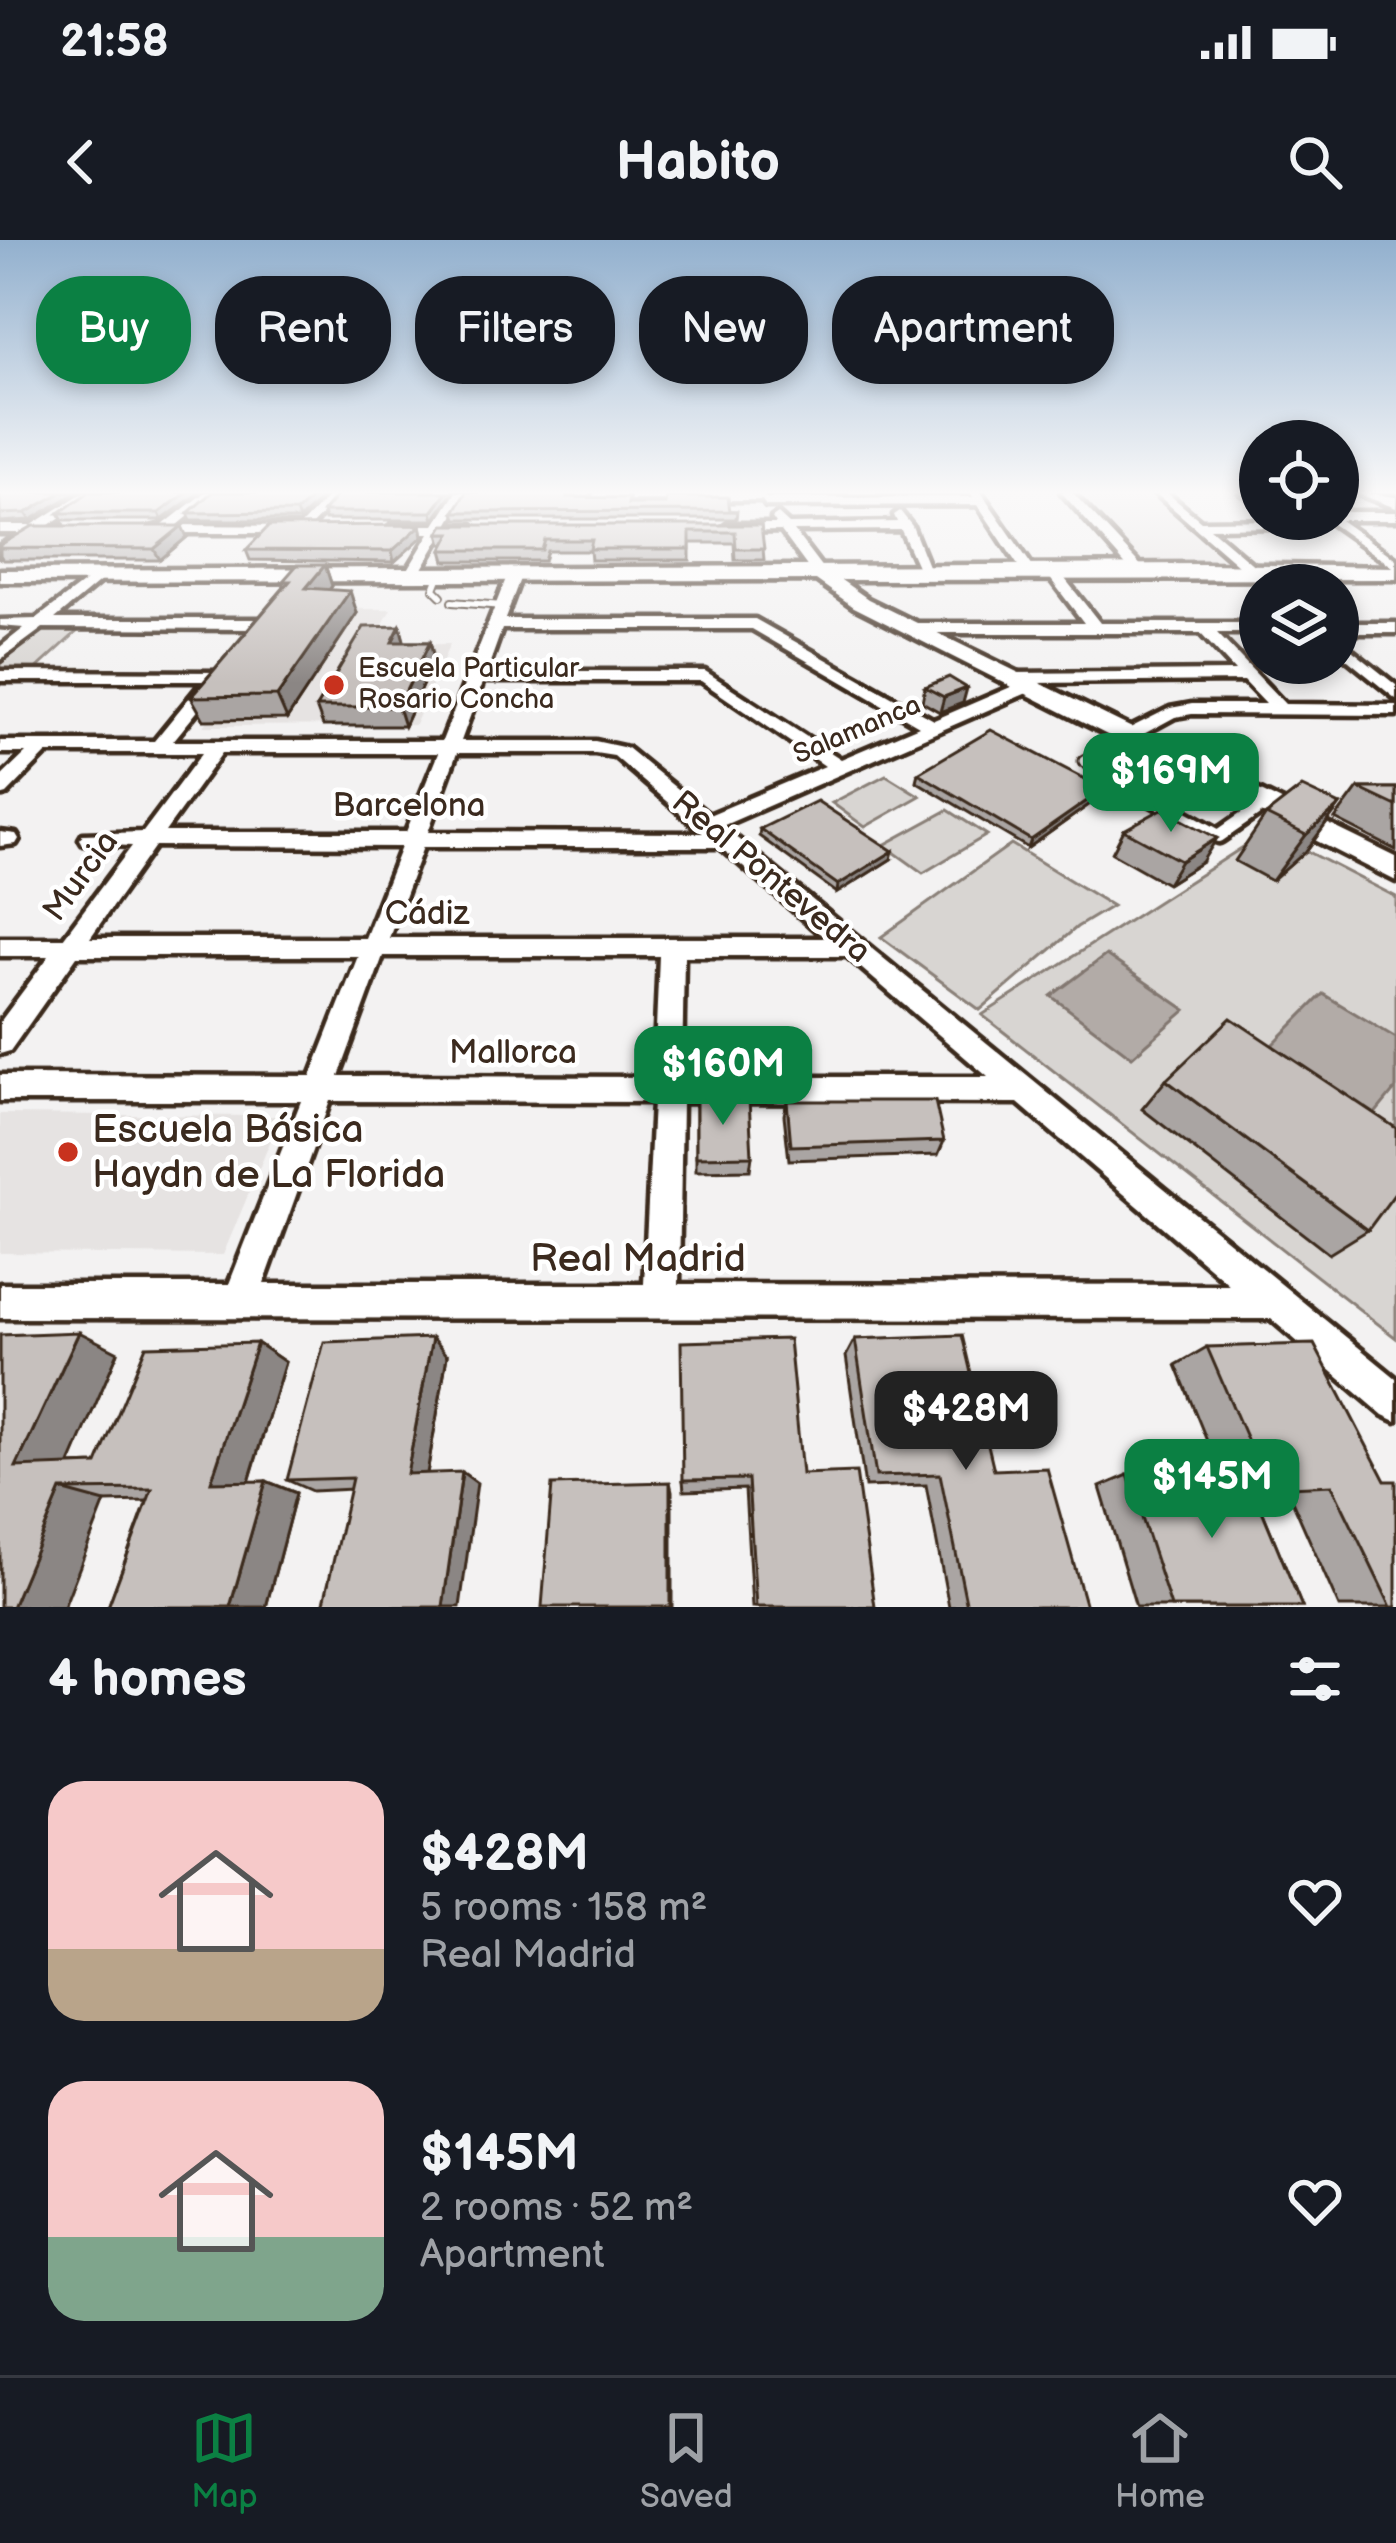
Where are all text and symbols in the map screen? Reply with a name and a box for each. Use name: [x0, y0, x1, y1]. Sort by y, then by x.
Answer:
text: 21:58: [60, 15, 169, 70]
icon: back: [48, 129, 114, 195]
icon: search: [1282, 129, 1348, 195]
text: Habito: [616, 130, 780, 195]
chip: Buy: [36, 276, 191, 384]
chip: Rent: [215, 276, 391, 384]
chip: Filters: [415, 276, 615, 384]
chip: New: [639, 276, 808, 384]
chip: Apartment: [832, 276, 1114, 384]
map controls: [1239, 420, 1359, 684]
button: locate: [1239, 420, 1359, 540]
button: layers: [1239, 564, 1359, 684]
place label: Escuela Particular Rosario Concha: [358, 653, 580, 716]
marker: Escuela Particular Rosario Concha: [321, 672, 347, 698]
street label: Salamanca: [789, 689, 925, 771]
pin: $169M: [1087, 733, 1255, 835]
text: $169M: [1110, 748, 1232, 795]
street label: Real Pontevedra: [663, 782, 879, 972]
street label: Barcelona: [333, 786, 485, 826]
street label: Murcia: [35, 823, 127, 929]
street label: Cádiz: [385, 894, 470, 934]
pin: $160M: [639, 1026, 807, 1128]
street label: Mallorca: [449, 1033, 577, 1073]
text: $160M: [661, 1041, 785, 1088]
place label: Escuela Básica Haydn de La Florida: [92, 1107, 445, 1199]
marker: Escuela Básica Haydn de La Florida: [55, 1139, 81, 1165]
street label: Real Madrid: [530, 1236, 746, 1283]
pin: $428M: [882, 1371, 1050, 1473]
text: $428M: [901, 1386, 1031, 1433]
pin: $145M: [1128, 1439, 1296, 1541]
text: $145M: [1151, 1454, 1273, 1501]
icon: filters: [1282, 1646, 1348, 1712]
text: 4 homes: [48, 1649, 247, 1710]
text: $428M: [420, 1824, 589, 1885]
icon: home: [144, 1829, 288, 1973]
icon: heart: [1282, 1868, 1348, 1934]
text: 5 rooms · 158 m²: [420, 1885, 707, 1932]
text: Real Madrid: [420, 1932, 636, 1979]
text: $145M: [420, 2124, 579, 2185]
icon: home: [144, 2129, 288, 2273]
icon: heart: [1282, 2168, 1348, 2234]
text: 2 rooms · 52 m²: [420, 2185, 693, 2232]
text: Apartment: [420, 2232, 604, 2279]
tab: Map: [191, 2405, 258, 2517]
tab: Saved: [640, 2405, 733, 2517]
tab: Home: [1115, 2405, 1205, 2517]

